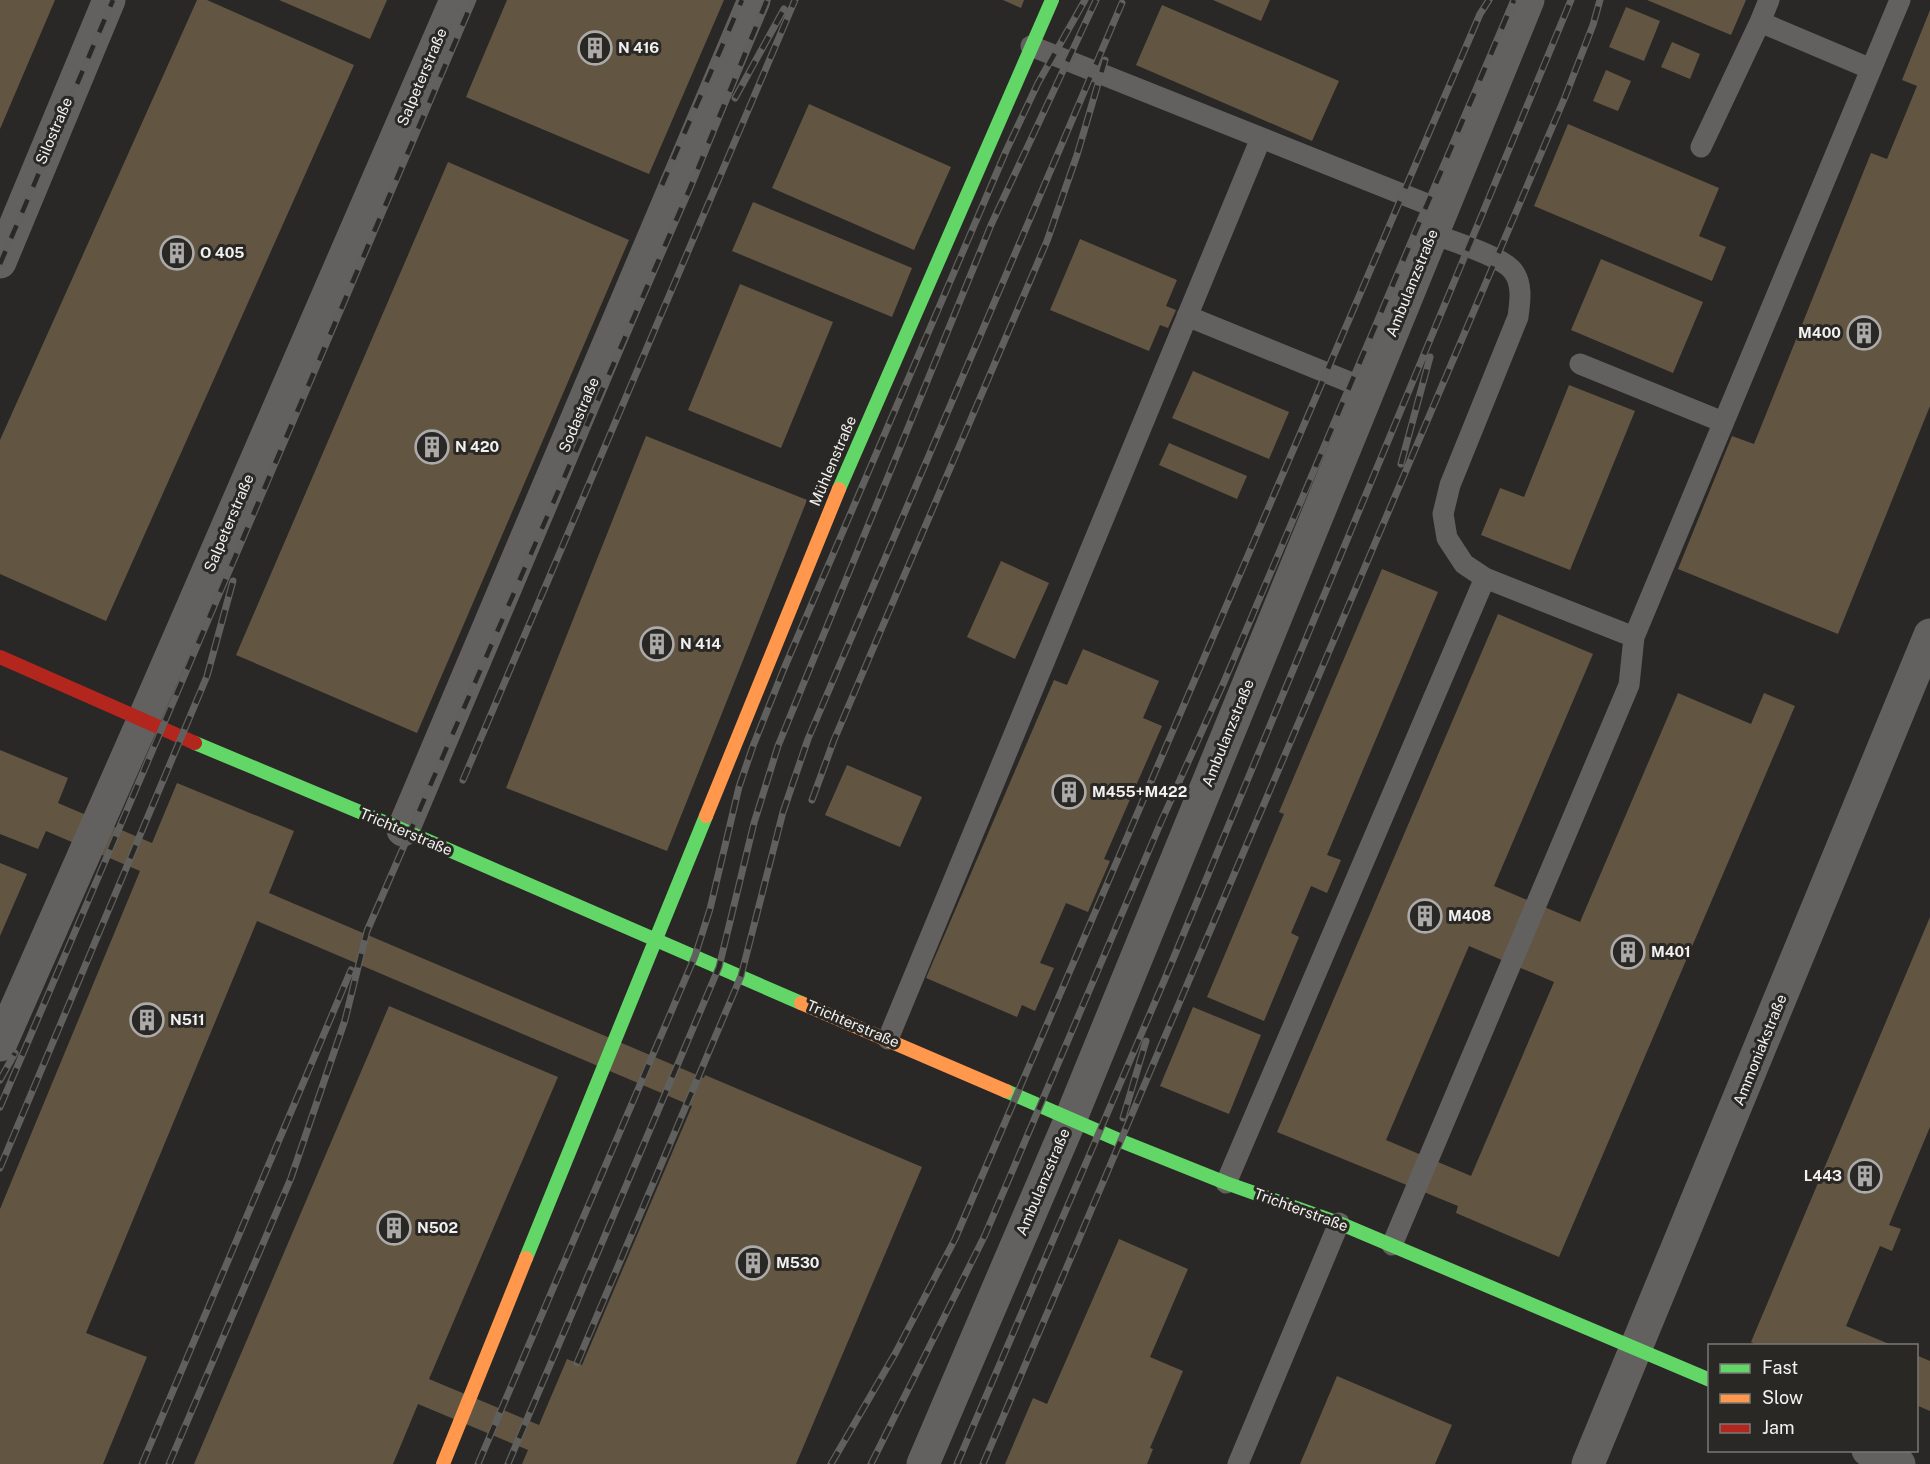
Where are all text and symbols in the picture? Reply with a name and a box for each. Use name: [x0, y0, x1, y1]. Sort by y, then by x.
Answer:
street label: Salpeterstraße: [393, 25, 450, 128]
building icon: N 416: [577, 30, 613, 66]
place label: N 416: [618, 39, 659, 56]
street label: Silostraße: [32, 95, 75, 167]
street label: Ambulanzstraße: [1382, 227, 1441, 339]
building icon: O 405: [159, 235, 195, 271]
place label: O 405: [200, 244, 244, 261]
building icon: M400: [1846, 315, 1882, 351]
place label: M400: [1798, 324, 1841, 341]
street label: Sodastraße: [555, 375, 602, 455]
street label: Mühlenstraße: [806, 413, 859, 509]
building icon: N 420: [414, 429, 450, 465]
place label: N 420: [455, 438, 499, 455]
street label: Salpeterstraße: [200, 471, 257, 574]
building icon: N 414: [639, 626, 675, 662]
place label: N 414: [680, 635, 721, 652]
street label: Ambulanzstraße: [1198, 677, 1257, 789]
building icon: M455+M422: [1051, 774, 1087, 810]
place label: M455+M422: [1092, 783, 1187, 800]
street label: Trichterstraße: [357, 804, 455, 859]
building icon: M408: [1407, 898, 1443, 934]
place label: M408: [1448, 907, 1491, 924]
building icon: M401: [1610, 934, 1646, 970]
place label: M401: [1651, 943, 1691, 960]
street label: Ammoniakstraße: [1729, 992, 1790, 1108]
street label: Trichterstraße: [804, 996, 902, 1051]
building icon: N511: [129, 1002, 165, 1038]
place label: N511: [170, 1011, 205, 1028]
street label: Ambulanzstraße: [1012, 1126, 1073, 1238]
building icon: L443: [1847, 1158, 1883, 1194]
place label: L443: [1804, 1167, 1842, 1184]
street label: Trichterstraße: [1252, 1185, 1350, 1234]
building icon: N502: [376, 1210, 412, 1246]
place label: N502: [417, 1219, 458, 1236]
building icon: M530: [735, 1245, 771, 1281]
place label: M530: [776, 1254, 820, 1271]
legend: [1708, 1344, 1918, 1452]
text: Fast: [1762, 1357, 1798, 1378]
text: Slow: [1762, 1387, 1803, 1408]
text: Jam: [1762, 1417, 1795, 1438]

